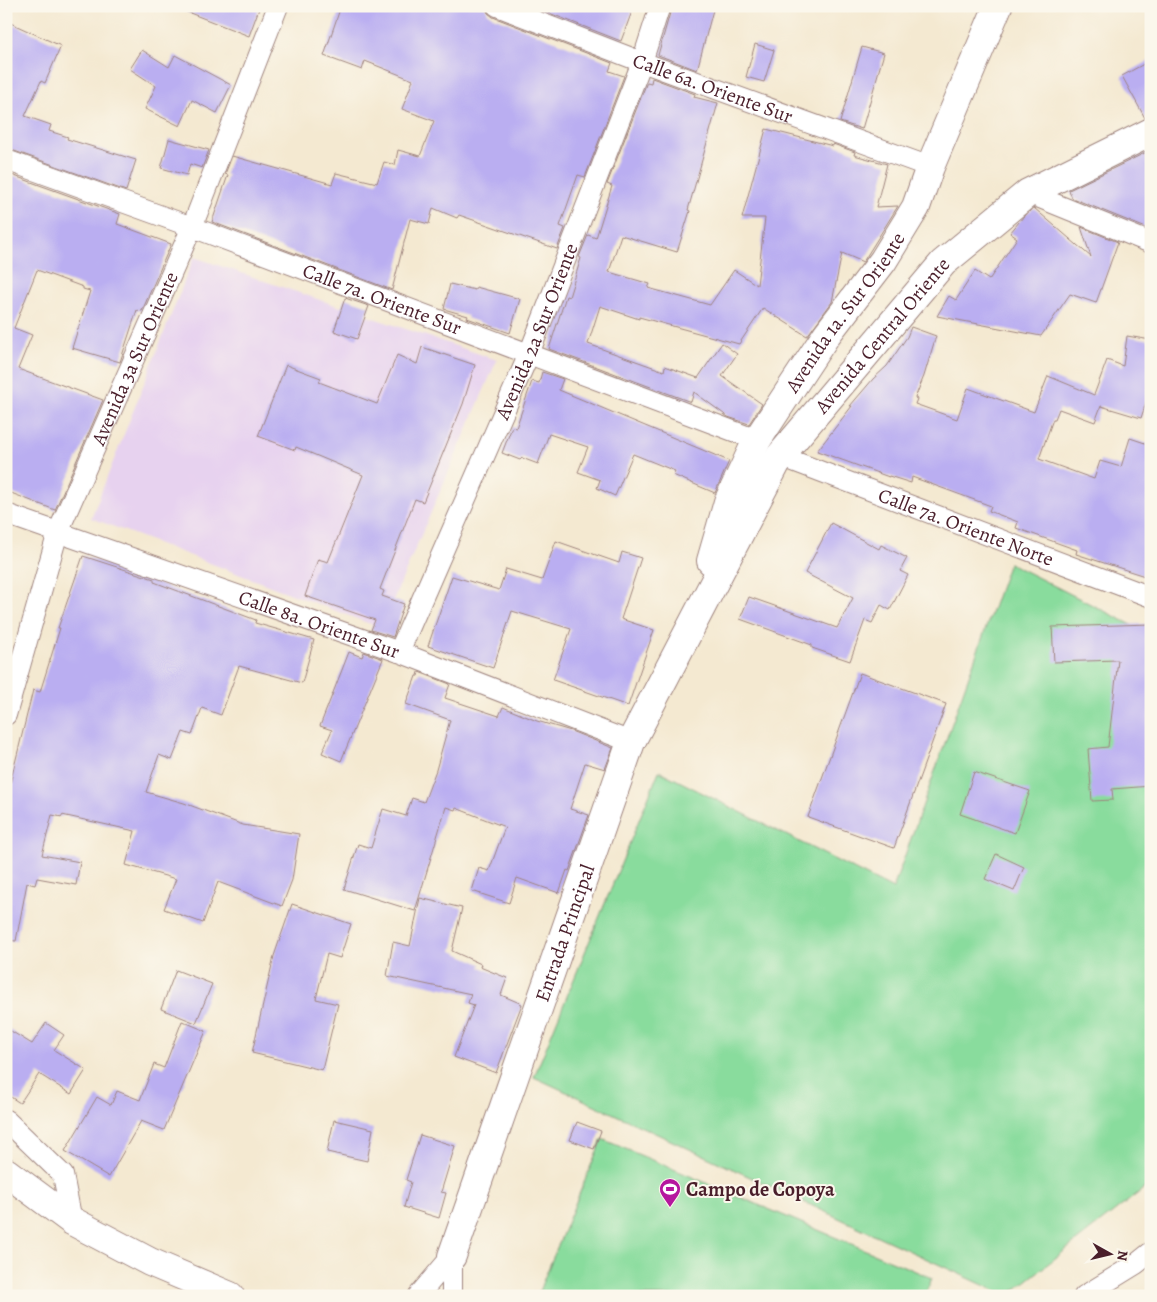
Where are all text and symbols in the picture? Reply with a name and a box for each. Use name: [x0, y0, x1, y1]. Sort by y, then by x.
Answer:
street label: Calle 6a. Oriente Sur: [629, 46, 797, 130]
street label: Avenida 1a. Sur Oriente: [778, 227, 911, 399]
street label: Avenida 2a Sur Oriente: [488, 239, 584, 425]
street label: Avenida Central Oriente: [808, 251, 956, 420]
street label: Calle 7a. Oriente Sur: [299, 256, 466, 341]
street label: Avenida 3a Sur Oriente: [84, 267, 184, 450]
street label: Calle 7a. Oriente Norte: [874, 481, 1058, 572]
street label: Calle 8a. Oriente Sur: [235, 583, 404, 665]
street label: Entrada Principal: [528, 861, 601, 1005]
place label: Campo de Copoya: [686, 1176, 835, 1203]
sports icon: Campo de Copoya: [658, 1177, 682, 1208]
north arrow: [1084, 1230, 1134, 1280]
text: N: [1112, 1249, 1132, 1262]

